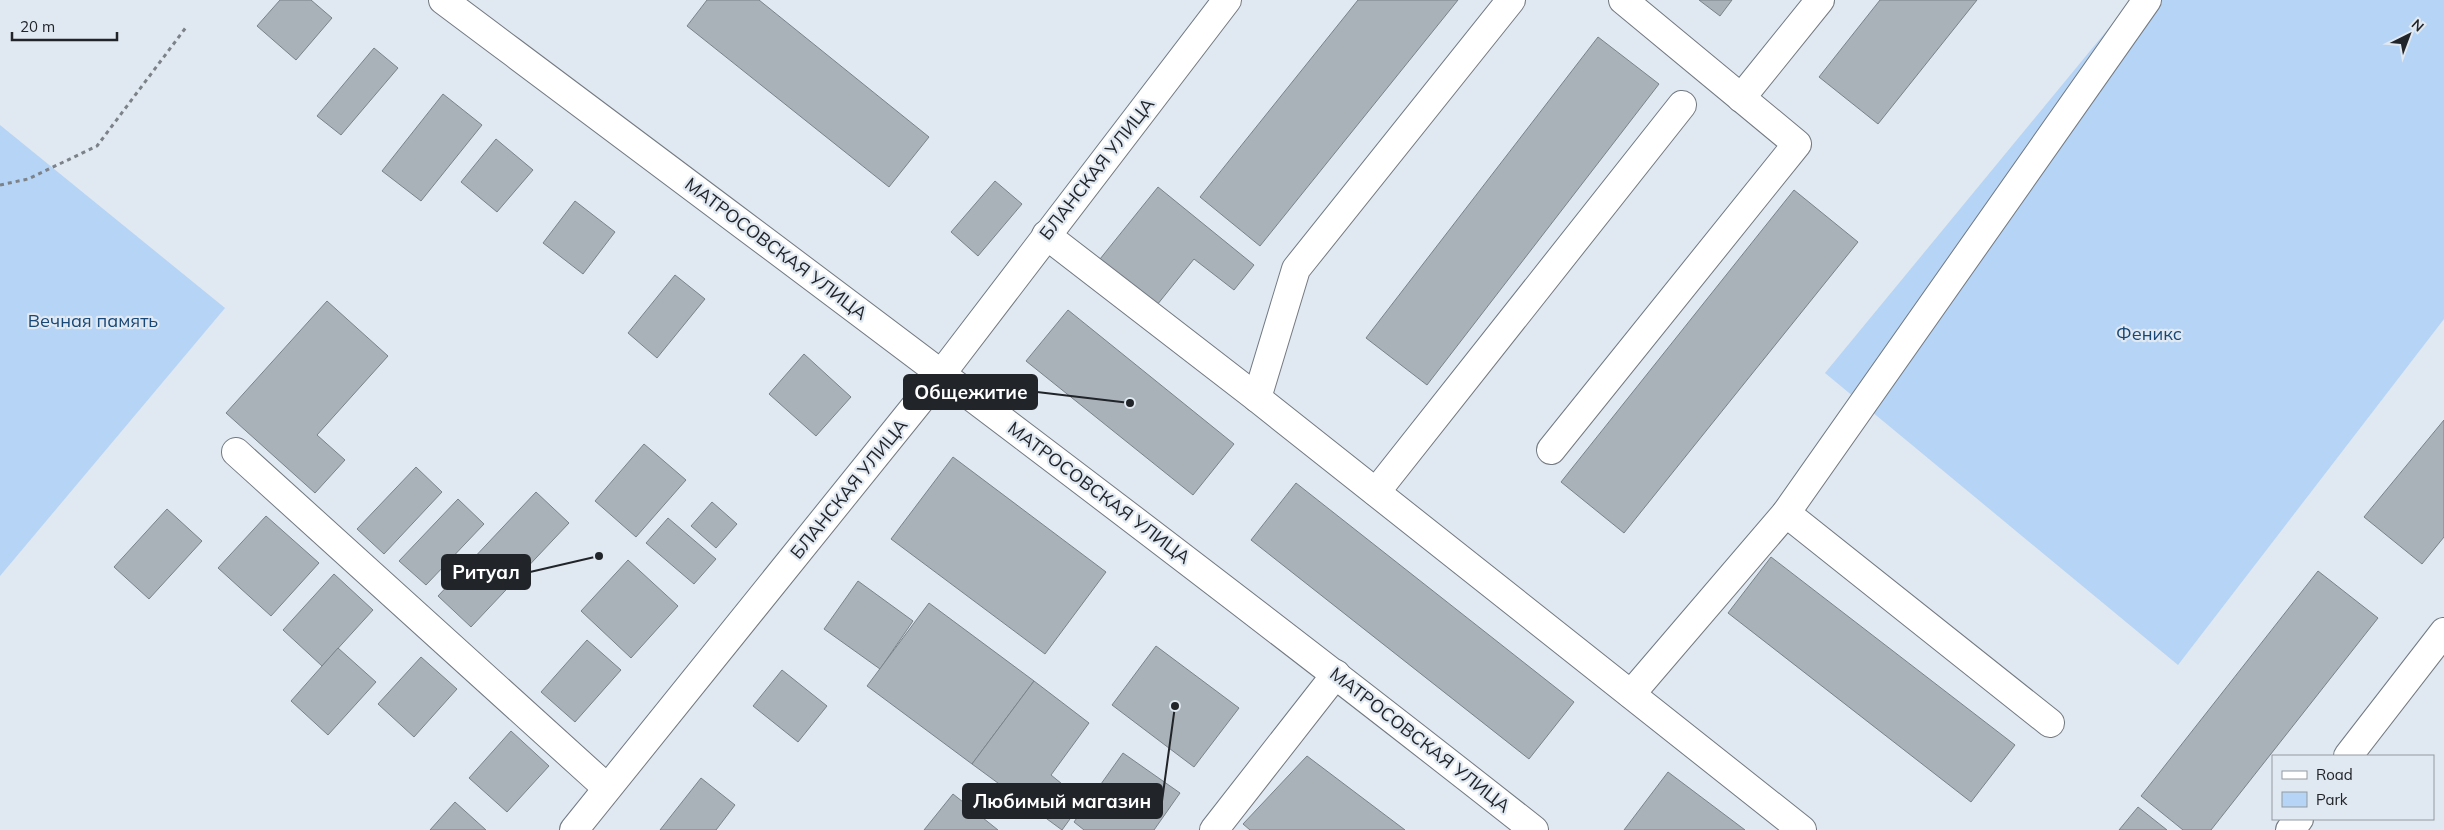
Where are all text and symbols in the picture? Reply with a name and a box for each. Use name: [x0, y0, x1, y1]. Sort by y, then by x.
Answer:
scale bar: [12, 10, 118, 42]
north arrow: [2384, 10, 2434, 60]
text: N: [2408, 15, 2428, 36]
text: 20 m: [20, 17, 55, 36]
street label: БЛАНСКАЯ УЛИЦА: [1034, 93, 1159, 244]
street label: МАТРОСОВСКАЯ УЛИЦА: [680, 172, 872, 325]
park label: Вечная память: [28, 309, 158, 332]
park label: Феникс: [2116, 322, 2182, 345]
callout: Общежитие: [904, 375, 1037, 409]
text: Общежитие: [914, 380, 1028, 404]
street label: БЛАНСКАЯ УЛИЦА: [785, 414, 912, 563]
street label: МАТРОСОВСКАЯ УЛИЦА: [1003, 416, 1195, 569]
callout: Ритуал: [442, 555, 530, 589]
text: Ритуал: [452, 560, 520, 584]
street label: МАТРОСОВСКАЯ УЛИЦА: [1325, 662, 1515, 817]
legend: [2272, 755, 2434, 820]
text: Road: [2316, 765, 2353, 784]
callout: Любимый магазин: [963, 784, 1162, 818]
text: Любимый магазин: [973, 789, 1151, 813]
text: Park: [2316, 790, 2348, 809]

